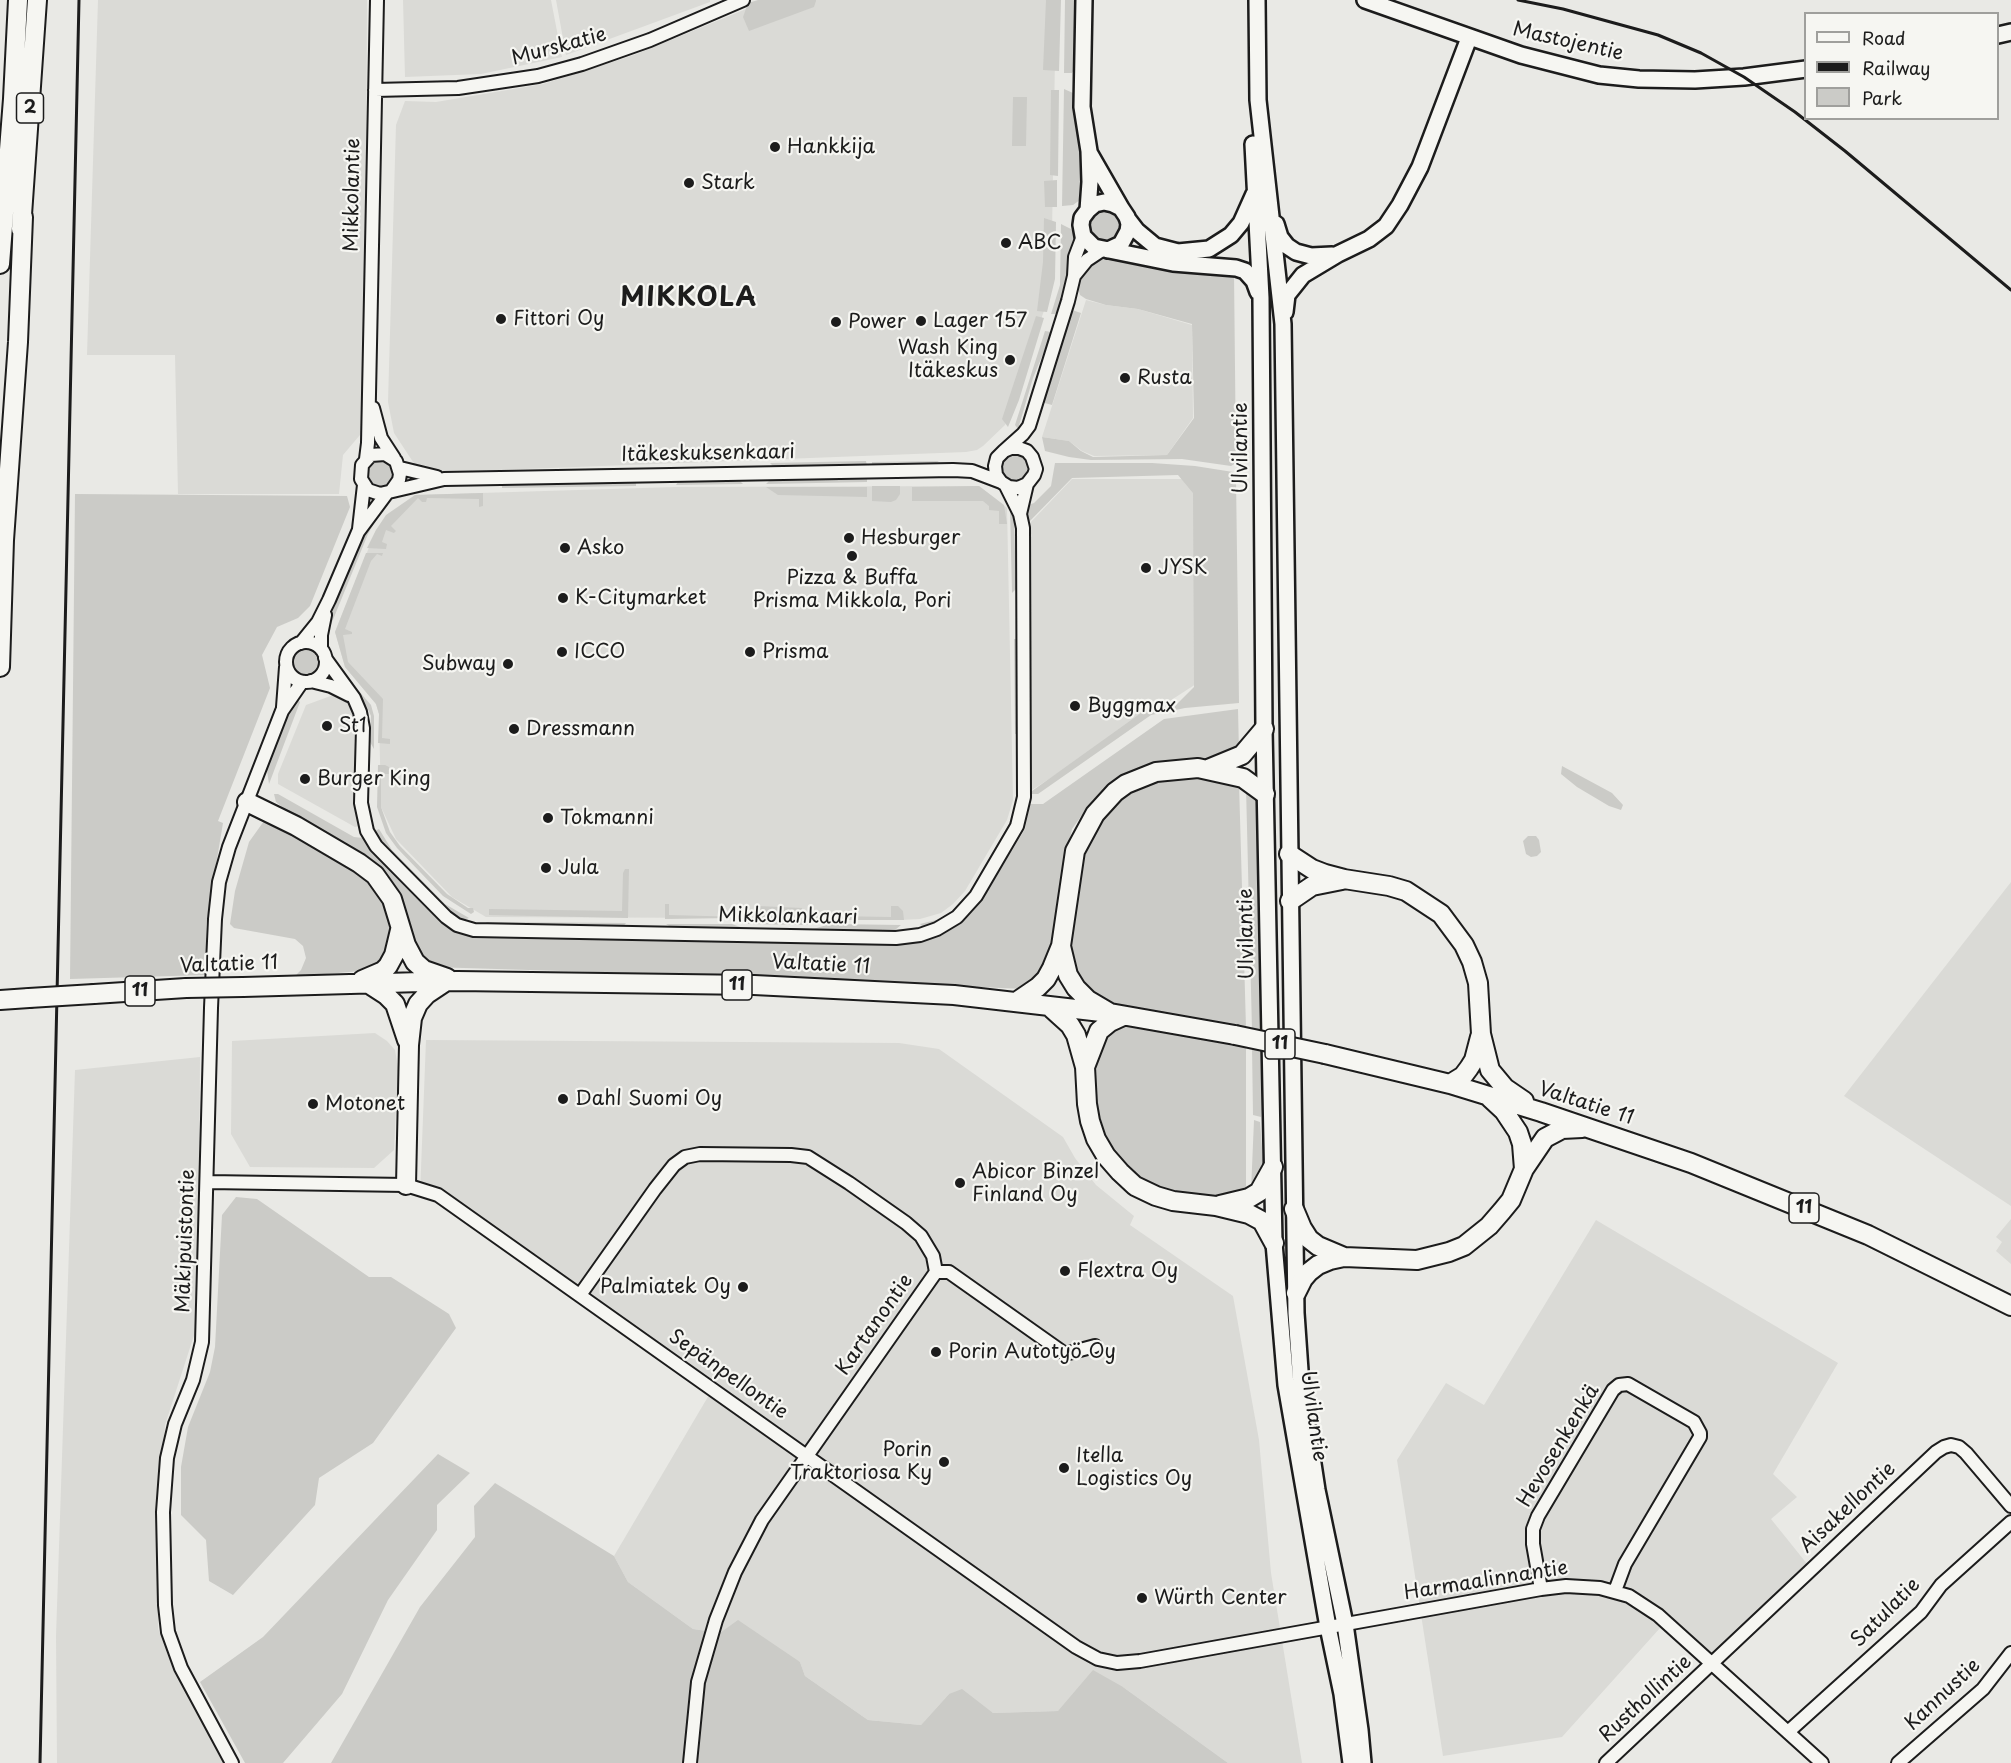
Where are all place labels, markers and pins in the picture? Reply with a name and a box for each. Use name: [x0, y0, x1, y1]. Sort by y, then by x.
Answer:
place label: Hankkija: [787, 135, 875, 159]
marker: Hankkija: [768, 140, 782, 154]
place label: Stark: [701, 171, 755, 195]
marker: Stark: [682, 176, 696, 190]
place label: ABC: [1018, 231, 1062, 255]
marker: ABC: [999, 236, 1013, 250]
place label: Fittori Oy: [513, 307, 605, 331]
place label: Lager 157: [933, 309, 1027, 333]
place label: Power: [848, 310, 906, 334]
marker: Fittori Oy: [494, 312, 508, 326]
marker: Lager 157: [914, 314, 928, 328]
marker: Power: [829, 315, 843, 329]
place label: Wash King Itäkeskus: [898, 336, 998, 383]
marker: Wash King Itäkeskus: [1003, 353, 1017, 367]
place label: Rusta: [1137, 366, 1192, 390]
marker: Rusta: [1118, 371, 1132, 385]
place label: Hesburger: [861, 526, 960, 550]
marker: Hesburger: [842, 531, 856, 545]
place label: Asko: [577, 536, 624, 560]
marker: Asko: [558, 541, 572, 555]
marker: Pizza & Buffa Prisma Mikkola, Pori: [845, 549, 859, 563]
place label: JYSK: [1158, 556, 1207, 580]
marker: JYSK: [1139, 561, 1153, 575]
place label: Pizza & Buffa Prisma Mikkola, Pori: [752, 566, 952, 613]
place label: K-Citymarket: [575, 586, 706, 610]
marker: K-Citymarket: [556, 591, 570, 605]
place label: ICCO: [574, 640, 625, 664]
place label: Prisma: [762, 640, 828, 664]
marker: ICCO: [555, 645, 569, 659]
marker: Prisma: [743, 645, 757, 659]
place label: Subway: [422, 652, 496, 676]
marker: Subway: [501, 657, 515, 671]
place label: Byggmax: [1087, 694, 1176, 718]
marker: Byggmax: [1068, 699, 1082, 713]
place label: St1: [339, 714, 367, 738]
place label: Dressmann: [526, 717, 635, 741]
marker: St1: [320, 719, 334, 733]
marker: Dressmann: [507, 722, 521, 736]
place label: Burger King: [317, 767, 431, 791]
marker: Burger King: [298, 772, 312, 786]
place label: Tokmanni: [560, 806, 654, 830]
marker: Tokmanni: [541, 811, 555, 825]
place label: Jula: [558, 856, 599, 880]
marker: Jula: [539, 861, 553, 875]
place label: Dahl Suomi Oy: [575, 1087, 722, 1111]
place label: Motonet: [325, 1092, 405, 1116]
marker: Dahl Suomi Oy: [556, 1092, 570, 1106]
marker: Motonet: [306, 1097, 320, 1111]
place label: Abicor Binzel Finland Oy: [972, 1160, 1099, 1207]
marker: Abicor Binzel Finland Oy: [953, 1176, 967, 1190]
place label: Flextra Oy: [1077, 1259, 1178, 1283]
marker: Flextra Oy: [1058, 1264, 1072, 1278]
place label: Palmiatek Oy: [600, 1275, 731, 1299]
marker: Palmiatek Oy: [736, 1280, 750, 1294]
place label: Porin Autotyö Oy: [948, 1340, 1116, 1364]
marker: Porin Autotyö Oy: [929, 1345, 943, 1359]
place label: Porin Traktoriosa Ky: [790, 1438, 932, 1485]
place label: Itella Logistics Oy: [1076, 1444, 1192, 1491]
marker: Porin Traktoriosa Ky: [937, 1455, 951, 1469]
marker: Itella Logistics Oy: [1057, 1461, 1071, 1475]
place label: Würth Center: [1154, 1586, 1287, 1610]
marker: Würth Center: [1135, 1591, 1149, 1605]

